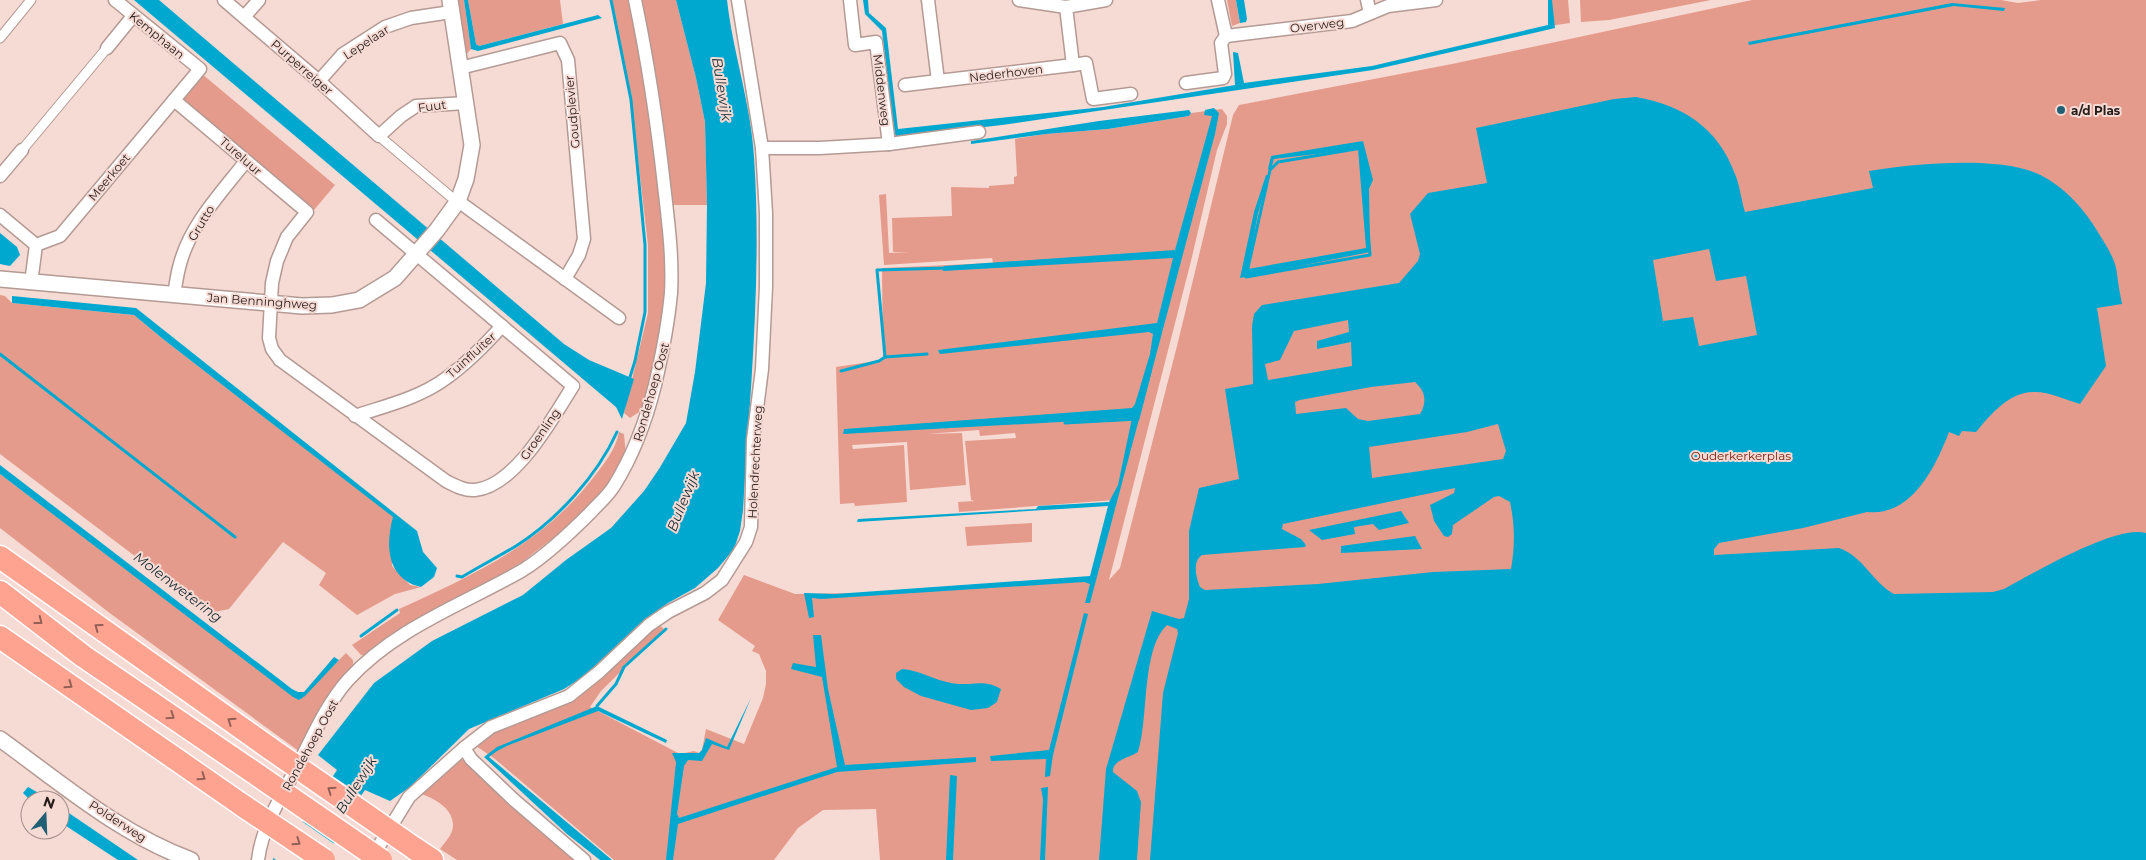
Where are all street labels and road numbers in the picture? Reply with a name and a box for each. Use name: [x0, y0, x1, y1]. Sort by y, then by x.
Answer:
street label: Kemphaan: [126, 8, 188, 62]
street label: Overweg: [1289, 14, 1345, 36]
street label: Lepelaar: [340, 22, 392, 62]
street label: Purperreiger: [268, 36, 336, 98]
street label: Middenweg: [870, 53, 894, 127]
street label: Nederhoven: [968, 61, 1044, 85]
street label: Goudplevier: [561, 75, 583, 149]
street label: Fuut: [417, 97, 447, 115]
street label: Tureluur: [217, 134, 265, 178]
street label: Meerkoet: [85, 150, 133, 204]
street label: Grutto: [185, 202, 217, 244]
street label: Jan Benninghweg: [205, 290, 318, 312]
street label: Tuinfluiter: [443, 329, 499, 381]
street label: Rondehoep Oost: [630, 341, 672, 443]
street label: Groenling: [517, 405, 563, 463]
street label: Holendrechterweg: [745, 405, 765, 519]
street label: Rondehoep Oost: [279, 697, 341, 793]
street label: Polderweg: [86, 797, 150, 845]

